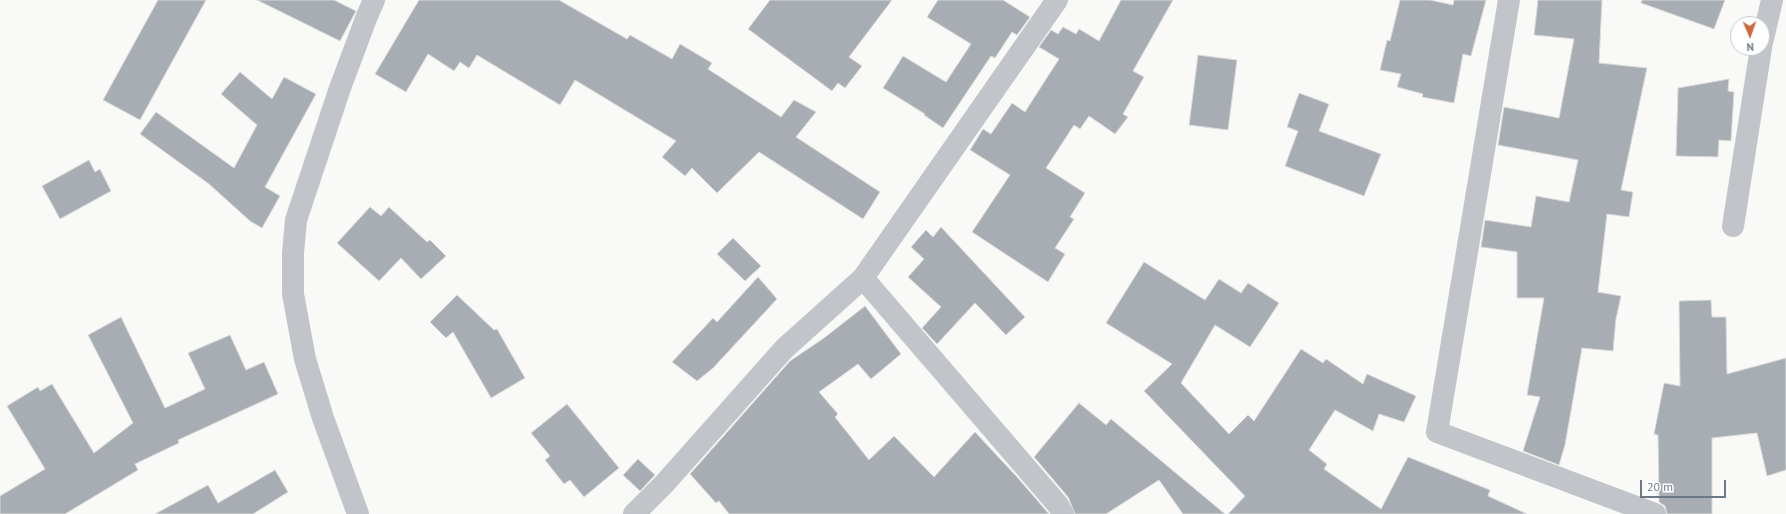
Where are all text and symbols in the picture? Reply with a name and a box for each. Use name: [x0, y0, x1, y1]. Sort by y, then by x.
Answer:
north arrow: [1730, 16, 1770, 56]
text: N: [1747, 40, 1754, 54]
scale bar: [1642, 472, 1728, 498]
text: 20 m: [1647, 479, 1673, 494]

